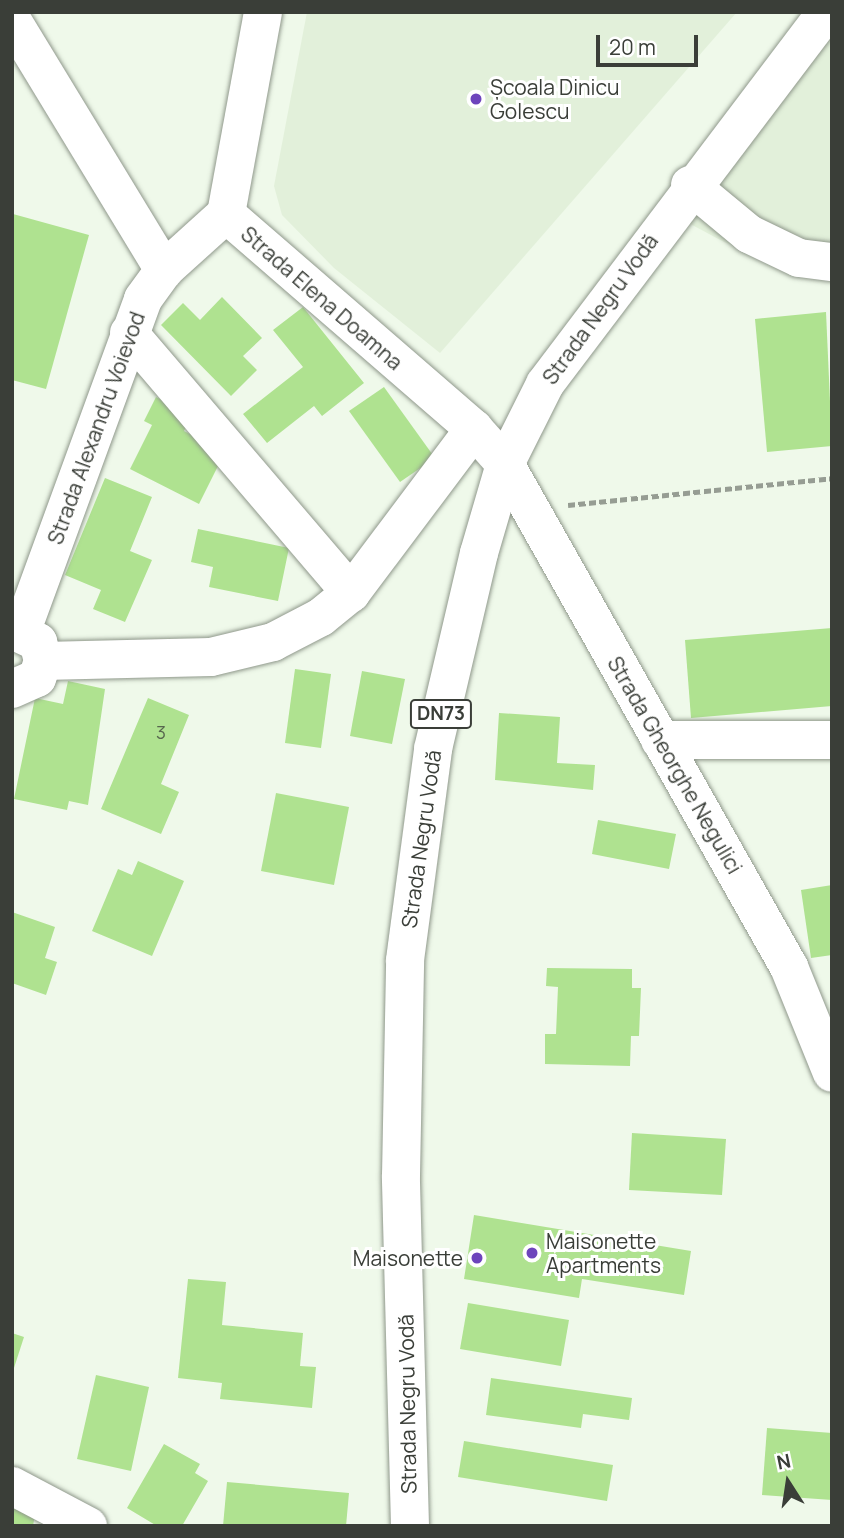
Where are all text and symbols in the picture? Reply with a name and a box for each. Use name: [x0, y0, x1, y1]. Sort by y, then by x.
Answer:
scale bar: [599, 21, 700, 65]
text: 20 m: [609, 33, 656, 61]
place label: Școala Dinicu Golescu: [490, 74, 620, 124]
marker: Școala Dinicu Golescu: [468, 91, 484, 107]
street label: Strada Elena Doamna: [236, 221, 408, 375]
street label: Strada Negru Vodă: [537, 229, 663, 389]
street label: Strada Alexandru Voievod: [42, 308, 150, 548]
street label: Strada Gheorghe Negulici: [602, 652, 748, 878]
road number: DN73: [410, 698, 472, 730]
house number: 3: [156, 721, 166, 743]
street label: Strada Negru Vodă: [396, 748, 446, 930]
place label: Maisonette Apartments: [546, 1228, 661, 1278]
place label: Maisonette: [353, 1245, 463, 1271]
marker: Maisonette Apartments: [524, 1245, 540, 1261]
marker: Maisonette: [469, 1250, 485, 1266]
street label: Strada Negru Vodă: [393, 1314, 421, 1494]
north arrow: [753, 1447, 823, 1517]
text: N: [774, 1447, 793, 1476]

